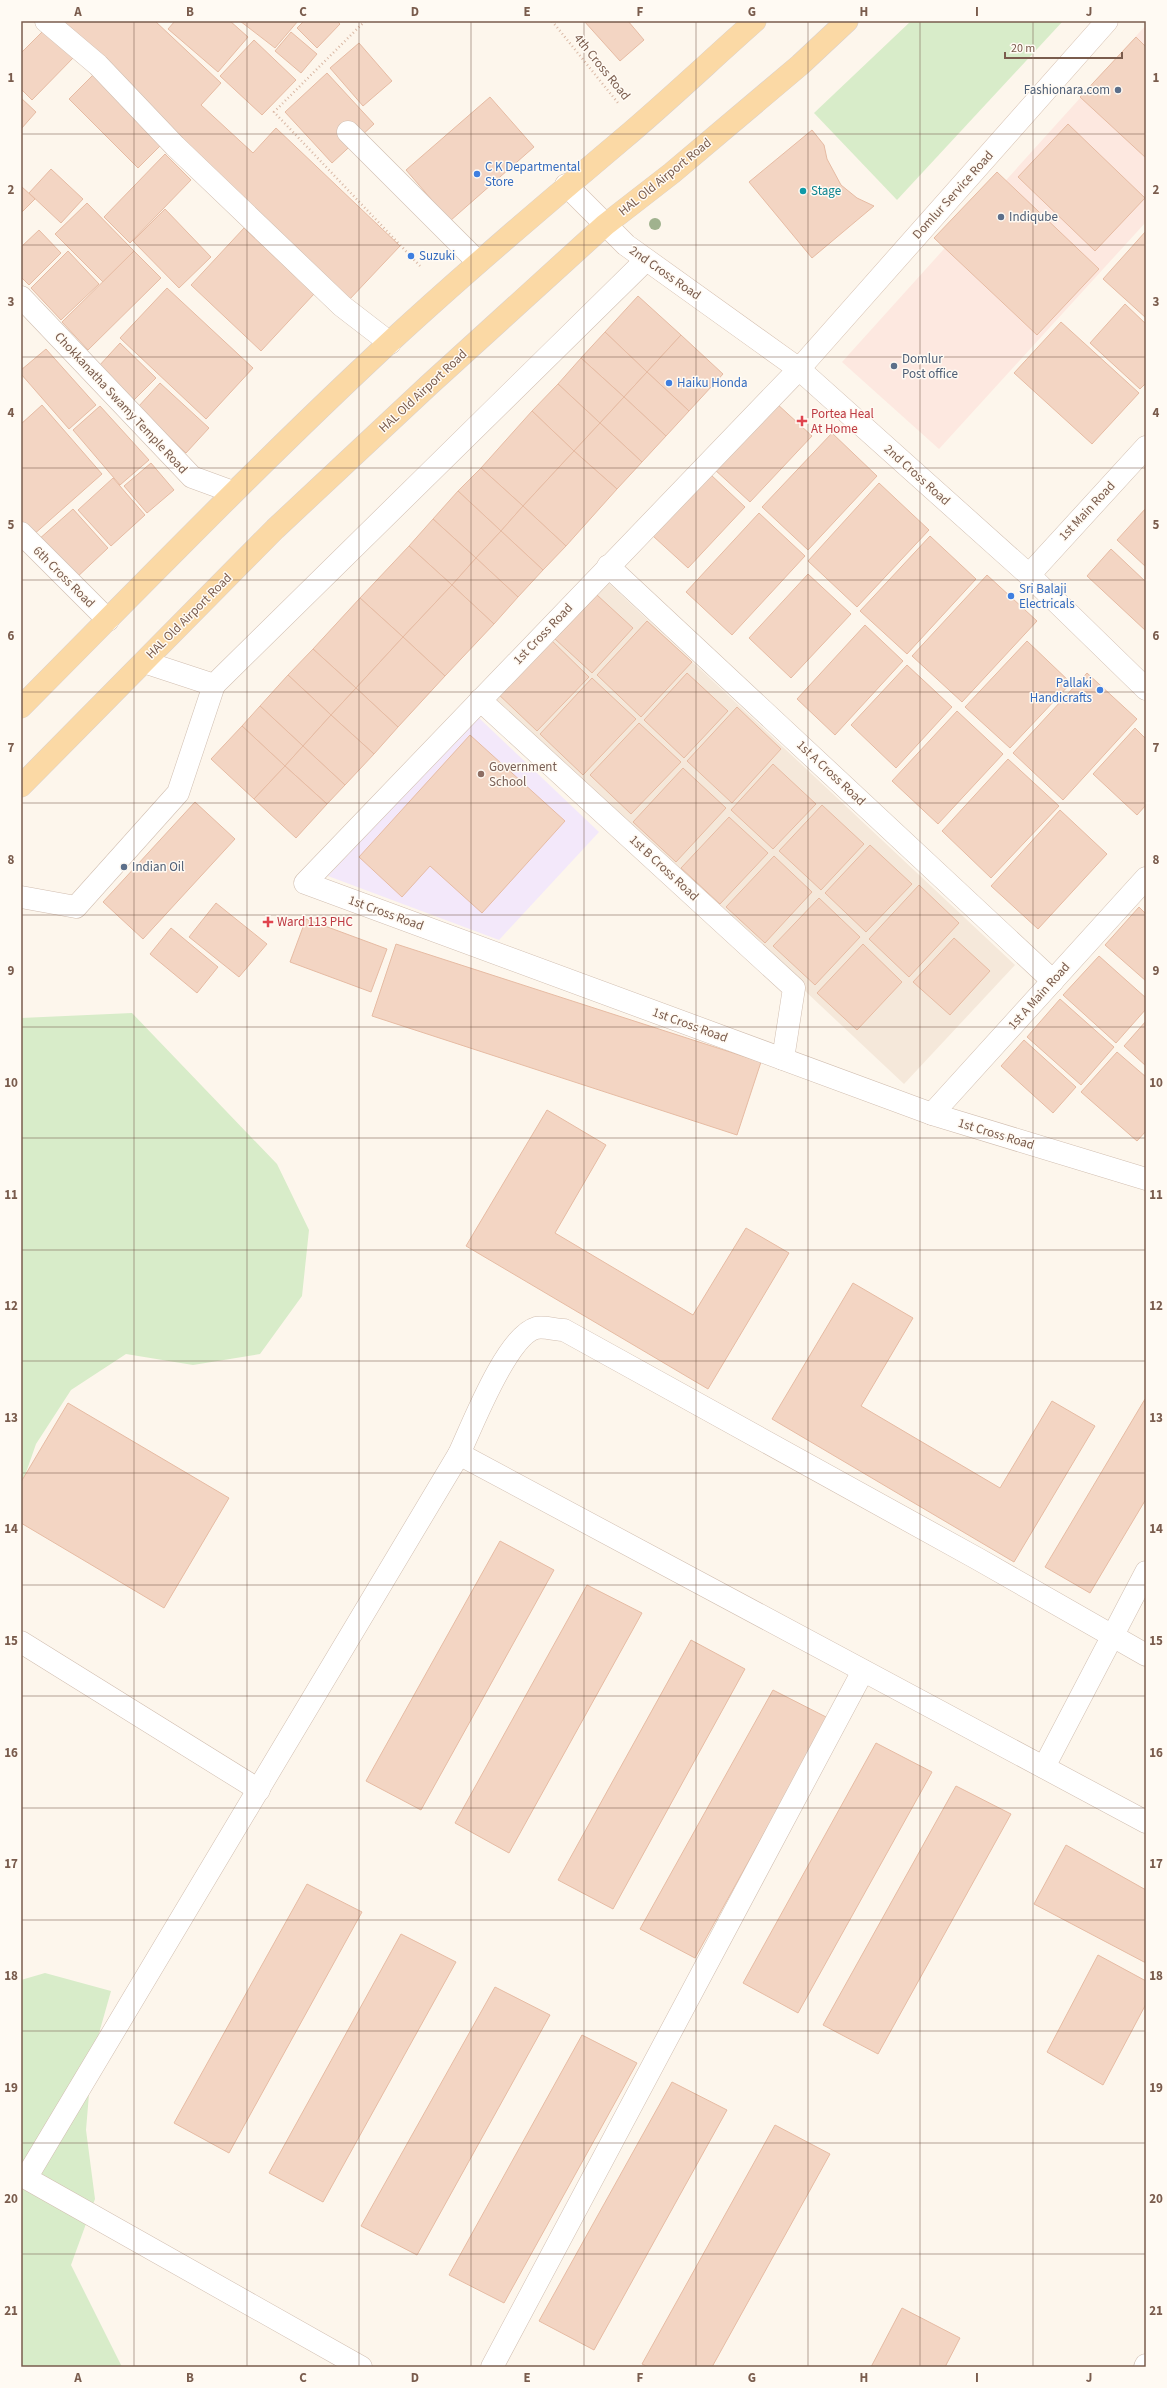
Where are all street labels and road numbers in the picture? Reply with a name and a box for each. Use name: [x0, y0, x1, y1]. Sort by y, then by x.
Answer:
street label: 4th Cross Road: [570, 30, 634, 104]
street label: HAL Old Airport Road: [615, 134, 715, 220]
street label: Domlur Service Road: [908, 147, 998, 243]
street label: 2nd Cross Road: [626, 242, 704, 304]
street label: Chokkanatha Swamy Temple Road: [50, 328, 192, 478]
street label: HAL Old Airport Road: [375, 345, 471, 437]
street label: 2nd Cross Road: [880, 440, 954, 510]
street label: 1st Main Road: [1055, 477, 1119, 545]
street label: 6th Cross Road: [29, 542, 99, 612]
street label: HAL Old Airport Road: [142, 569, 236, 663]
street label: 1st Cross Road: [509, 599, 577, 669]
street label: 1st A Cross Road: [792, 736, 870, 810]
street label: 1st B Cross Road: [625, 831, 703, 905]
street label: 1st Cross Road: [346, 891, 426, 935]
street label: 1st A Main Road: [1004, 958, 1074, 1034]
street label: 1st Cross Road: [650, 1003, 730, 1047]
street label: 1st Cross Road: [956, 1114, 1036, 1154]

